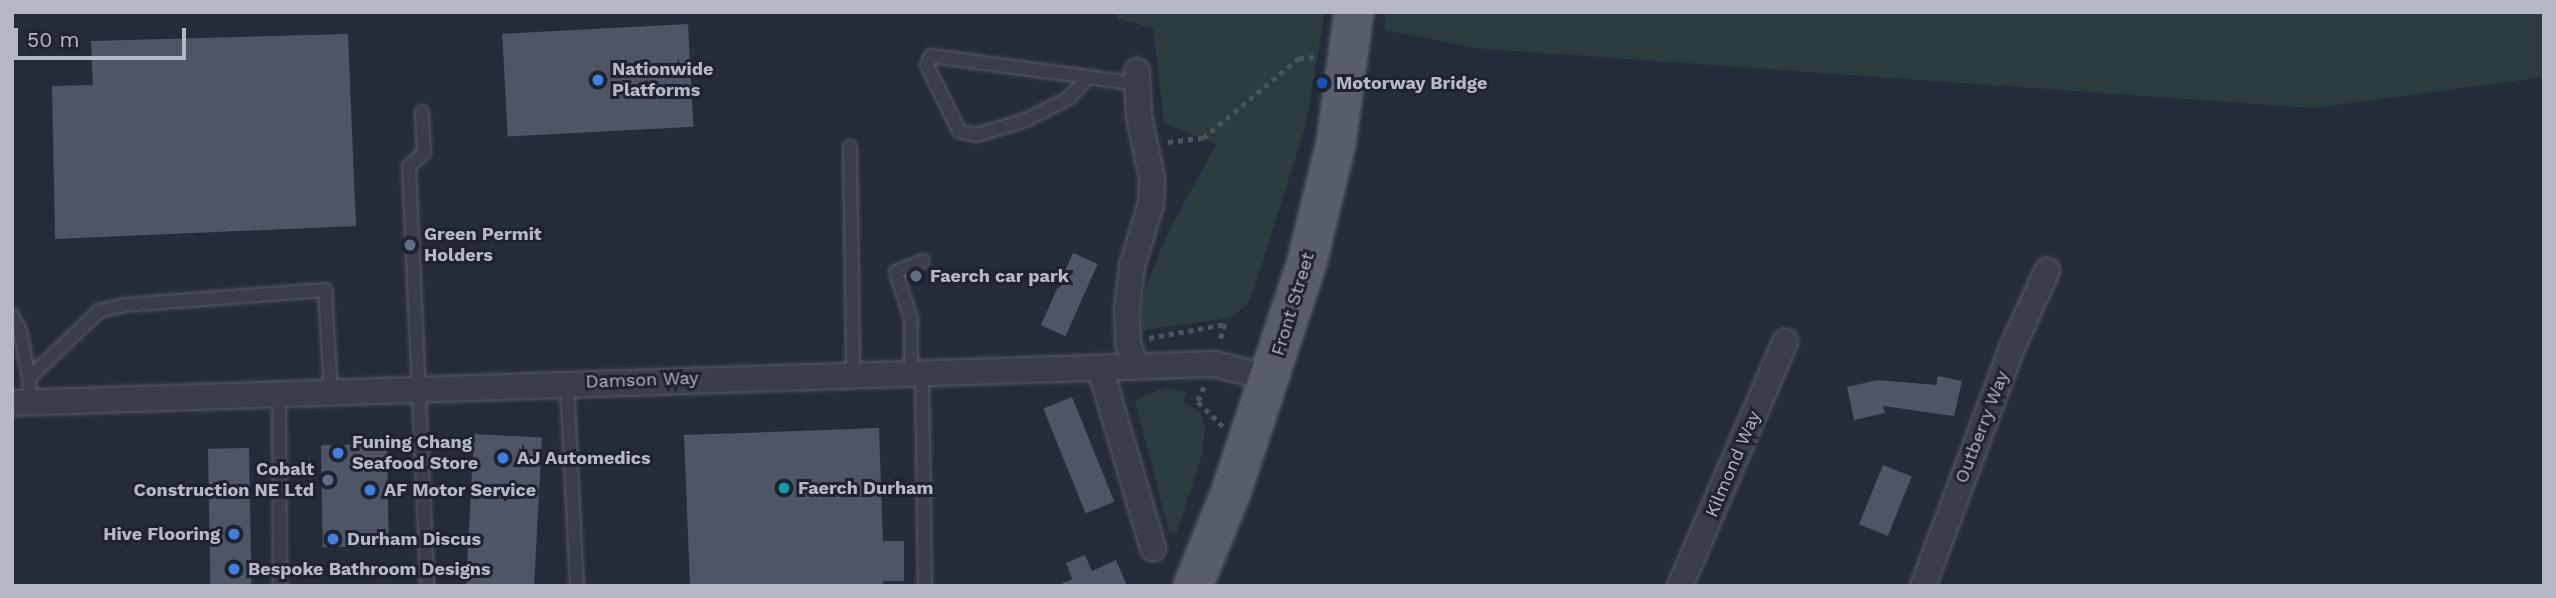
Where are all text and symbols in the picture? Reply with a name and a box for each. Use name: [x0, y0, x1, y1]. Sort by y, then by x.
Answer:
scale bar: [18, 14, 189, 58]
text: 50 m: [27, 27, 79, 52]
place label: Nationwide Platforms: [612, 59, 713, 102]
marker: Nationwide Platforms: [590, 72, 606, 88]
place label: Motorway Bridge: [1336, 72, 1488, 94]
marker: Motorway Bridge: [1314, 75, 1330, 91]
place label: Green Permit Holders: [424, 224, 542, 266]
marker: Green Permit Holders: [402, 237, 418, 253]
street label: Front Street: [1267, 250, 1319, 358]
place label: Faerch car park: [930, 265, 1069, 287]
marker: Faerch car park: [908, 268, 924, 284]
street label: Damson Way: [585, 367, 699, 393]
street label: Outberry Way: [1951, 367, 2013, 487]
street label: Kilmond Way: [1701, 407, 1765, 521]
place label: Funing Chang Seafood Store: [352, 432, 478, 474]
marker: Funing Chang Seafood Store: [330, 445, 346, 461]
place label: AJ Automedics: [517, 447, 651, 469]
marker: AJ Automedics: [495, 450, 511, 466]
place label: Cobalt Construction NE Ltd: [134, 459, 314, 502]
marker: Cobalt Construction NE Ltd: [320, 472, 336, 488]
place label: Faerch Durham: [798, 477, 933, 499]
place label: AF Motor Service: [384, 479, 537, 501]
marker: Faerch Durham: [776, 480, 792, 496]
marker: AF Motor Service: [362, 482, 378, 498]
place label: Hive Flooring: [103, 523, 220, 545]
marker: Hive Flooring: [226, 526, 242, 542]
place label: Durham Discus: [347, 528, 481, 550]
marker: Durham Discus: [325, 531, 341, 547]
place label: Bespoke Bathroom Designs: [248, 558, 491, 580]
marker: Bespoke Bathroom Designs: [226, 561, 242, 577]

